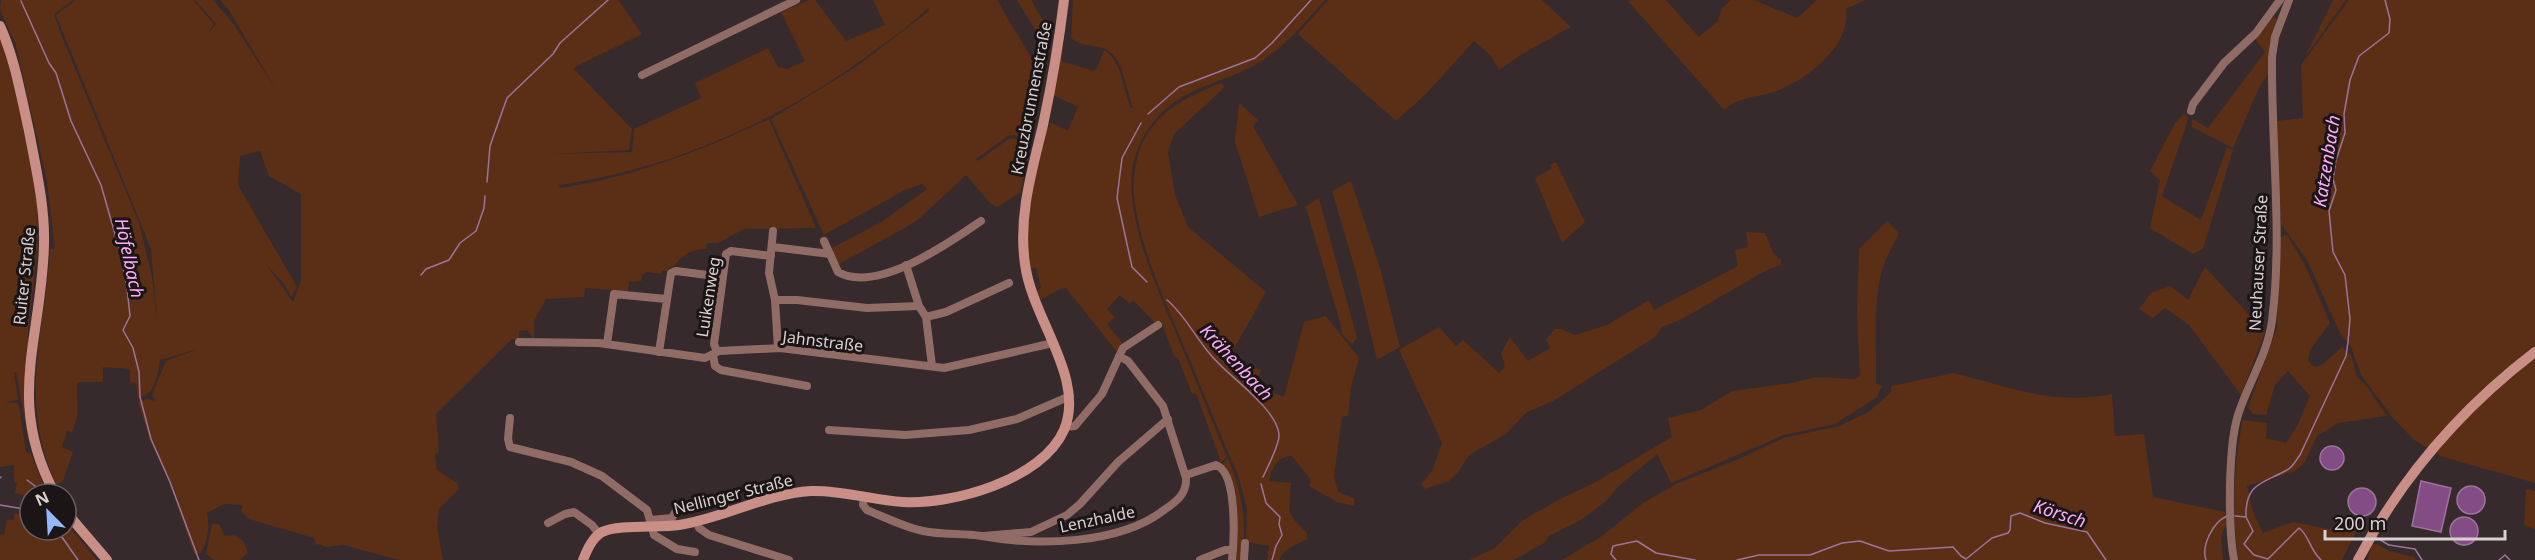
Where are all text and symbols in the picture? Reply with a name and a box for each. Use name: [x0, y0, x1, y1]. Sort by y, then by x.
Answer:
street label: Kreuzbrunnenstraße: [1005, 20, 1057, 176]
water label: Katzenbach: [2307, 113, 2345, 209]
street label: Neuhauser Straße: [2243, 194, 2273, 332]
water label: Höfelbach: [110, 216, 150, 300]
street label: Ruiter Straße: [8, 226, 40, 326]
street label: Luikenweg: [691, 255, 725, 339]
water label: Krähenbach: [1195, 319, 1279, 405]
street label: Jahnstraße: [779, 325, 865, 357]
street label: Nellinger Straße: [671, 469, 795, 519]
north arrow: [18, 482, 78, 542]
text: N: [31, 486, 52, 511]
water label: Körsch: [2031, 493, 2089, 533]
street label: Lenzhalde: [1057, 500, 1137, 538]
scale bar: [2325, 503, 2505, 541]
text: 200 m: [2334, 511, 2386, 535]

